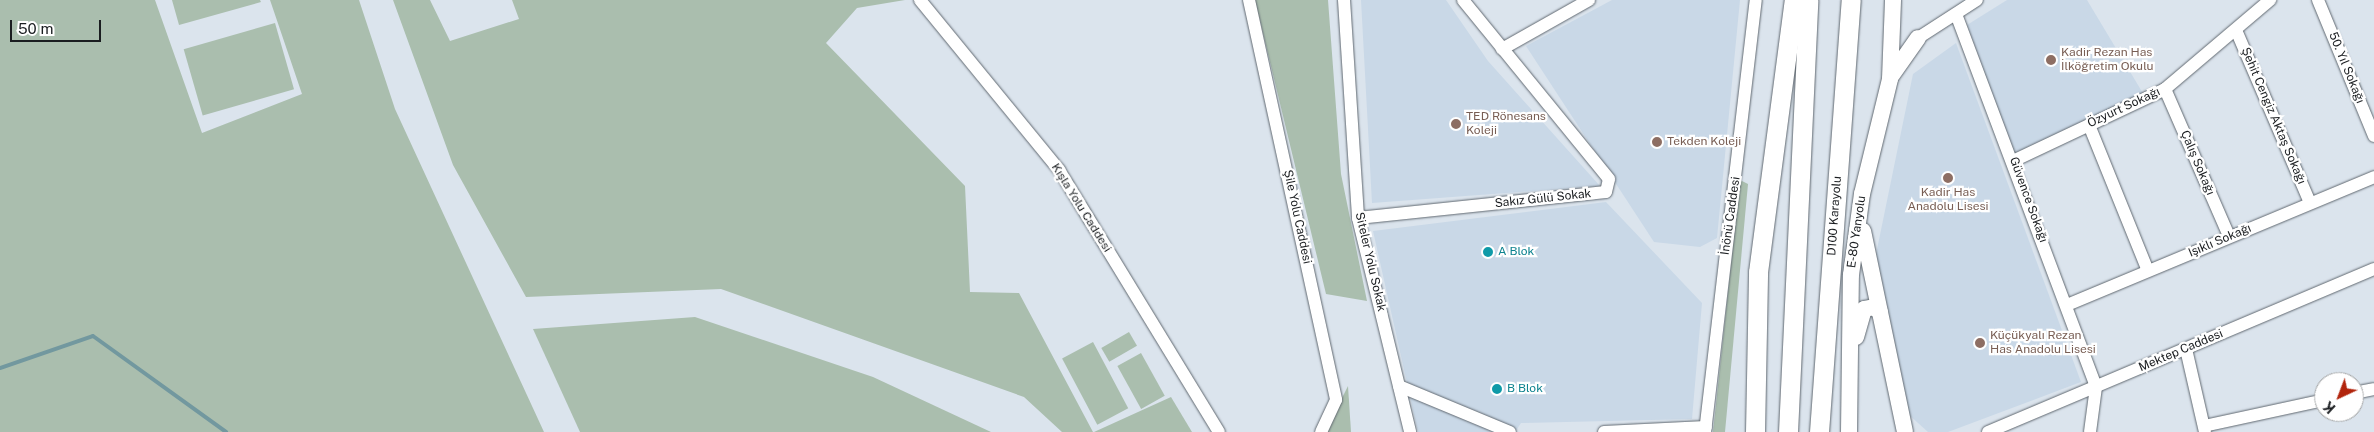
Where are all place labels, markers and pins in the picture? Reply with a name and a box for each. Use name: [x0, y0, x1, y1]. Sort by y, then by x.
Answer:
place label: Kadir Rezan Has İlköğretim Okulu: [2061, 46, 2154, 74]
marker: Kadir Rezan Has İlköğretim Okulu: [2045, 54, 2057, 66]
place label: TED Rönesans Koleji: [1466, 110, 1546, 138]
marker: TED Rönesans Koleji: [1450, 118, 1462, 130]
place label: Tekden Koleji: [1667, 135, 1741, 149]
marker: Tekden Koleji: [1651, 136, 1663, 148]
marker: Kadir Has Anadolu Lisesi: [1942, 172, 1954, 184]
place label: Kadir Has Anadolu Lisesi: [1907, 186, 1989, 214]
place label: A Blok: [1498, 245, 1534, 259]
marker: A Blok: [1482, 246, 1494, 258]
place label: Küçükyalı Rezan Has Anadolu Lisesi: [1990, 329, 2096, 357]
marker: Küçükyalı Rezan Has Anadolu Lisesi: [1974, 337, 1986, 349]
place label: B Blok: [1507, 382, 1543, 396]
marker: B Blok: [1491, 383, 1503, 395]

